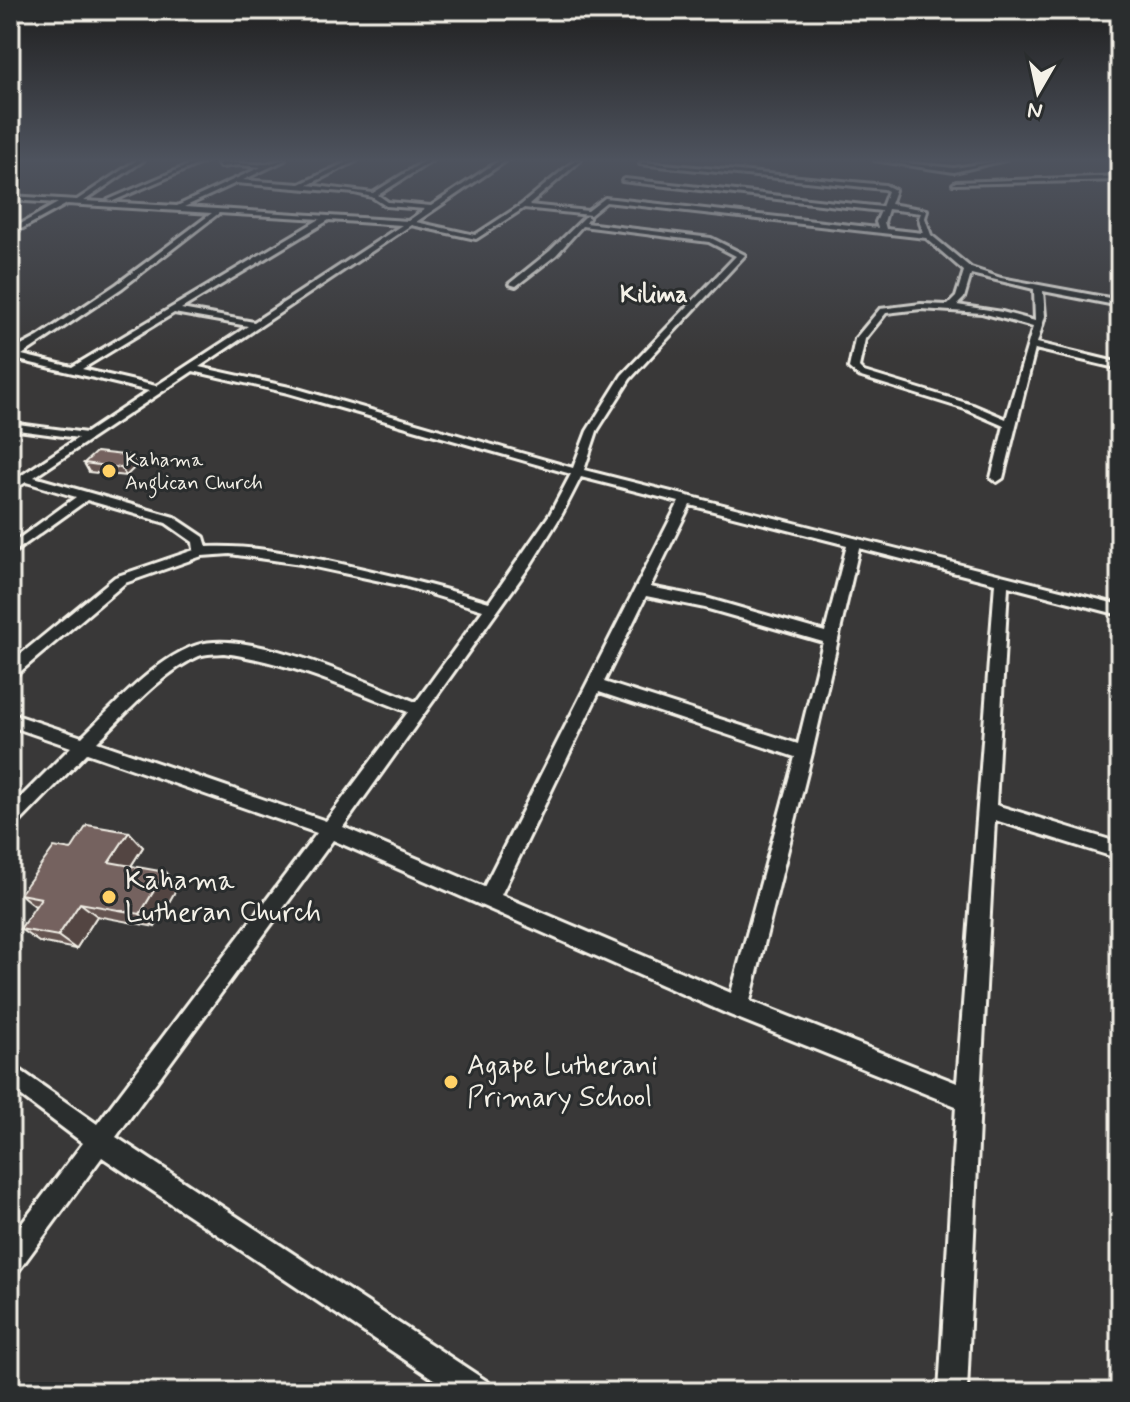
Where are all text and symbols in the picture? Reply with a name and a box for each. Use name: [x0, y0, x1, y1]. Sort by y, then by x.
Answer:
north arrow: [998, 52, 1078, 132]
text: N: [1026, 95, 1045, 125]
district label: Kilima: [620, 280, 688, 311]
place label: Kahama Anglican Church: [125, 447, 263, 499]
marker: Kahama Anglican Church: [100, 462, 118, 480]
place label: Kahama Lutheran Church: [125, 863, 321, 932]
marker: Kahama Lutheran Church: [100, 888, 118, 906]
place label: Agape Lutherani Primary School: [467, 1048, 658, 1117]
marker: Agape Lutherani Primary School: [442, 1073, 460, 1091]

